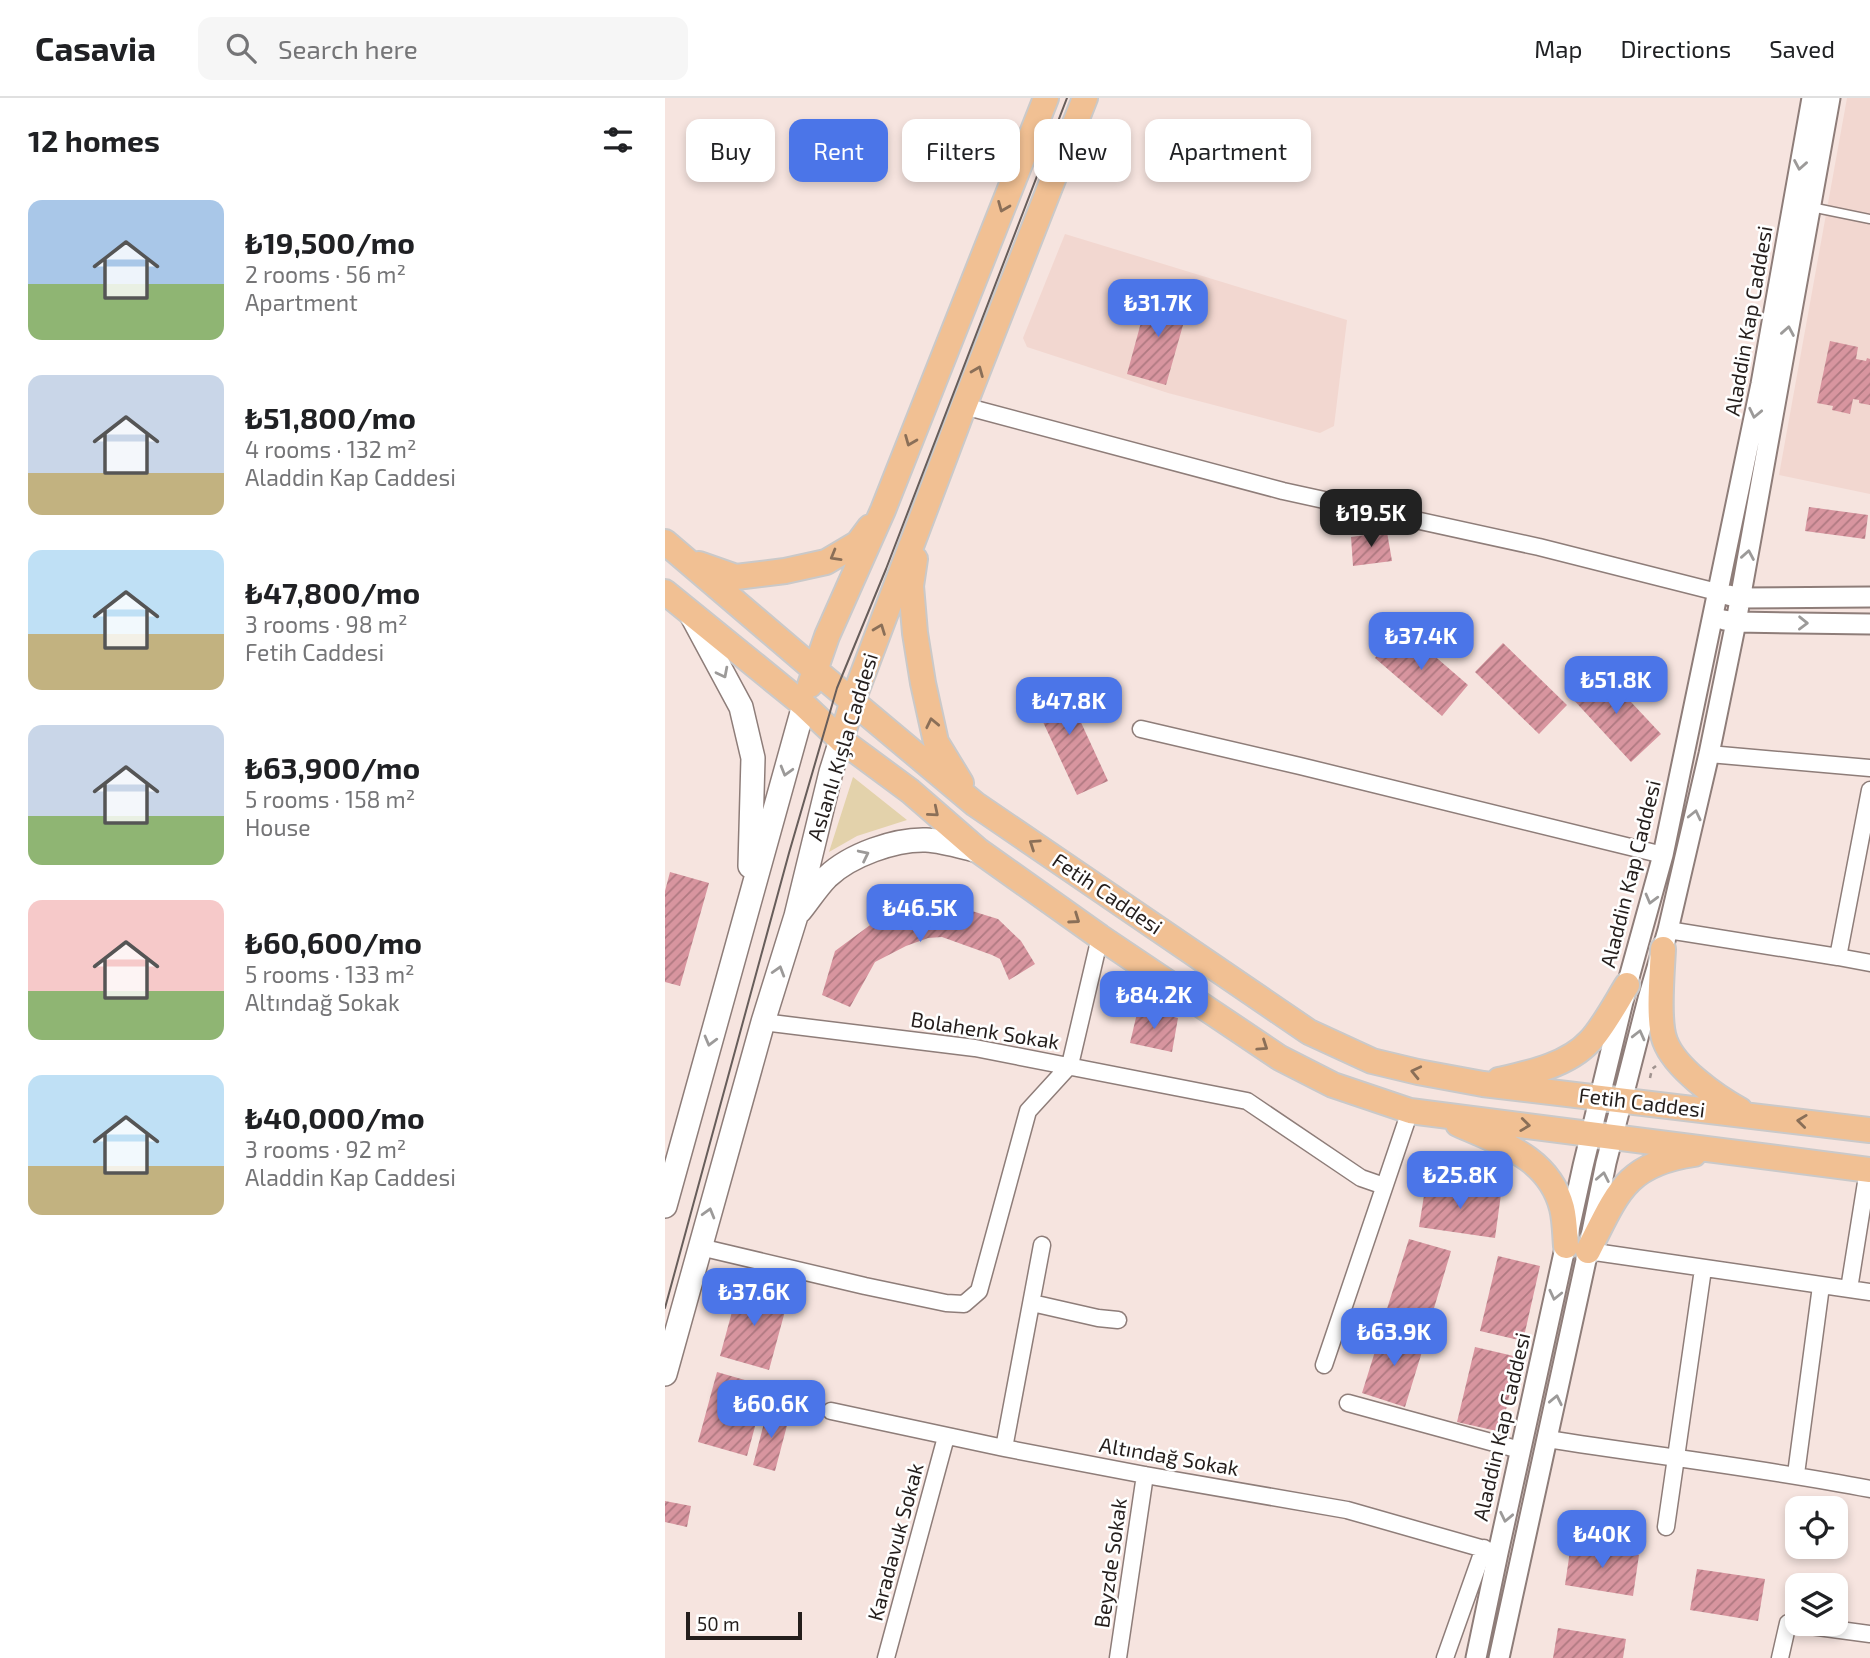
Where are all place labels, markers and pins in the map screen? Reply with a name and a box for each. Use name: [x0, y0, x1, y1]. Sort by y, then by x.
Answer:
pin: ₺31.7K: [1101, 280, 1215, 339]
pin: ₺19.5K: [1314, 490, 1428, 549]
pin: ₺37.4K: [1364, 612, 1478, 672]
pin: ₺51.8K: [1559, 656, 1673, 716]
pin: ₺47.8K: [1012, 678, 1126, 737]
pin: ₺46.5K: [863, 884, 977, 944]
pin: ₺84.2K: [1097, 972, 1211, 1031]
pin: ₺25.8K: [1403, 1152, 1517, 1211]
pin: ₺37.6K: [697, 1268, 811, 1328]
pin: ₺63.9K: [1337, 1308, 1451, 1368]
pin: ₺60.6K: [714, 1380, 828, 1440]
pin: ₺40K: [1561, 1510, 1643, 1570]

